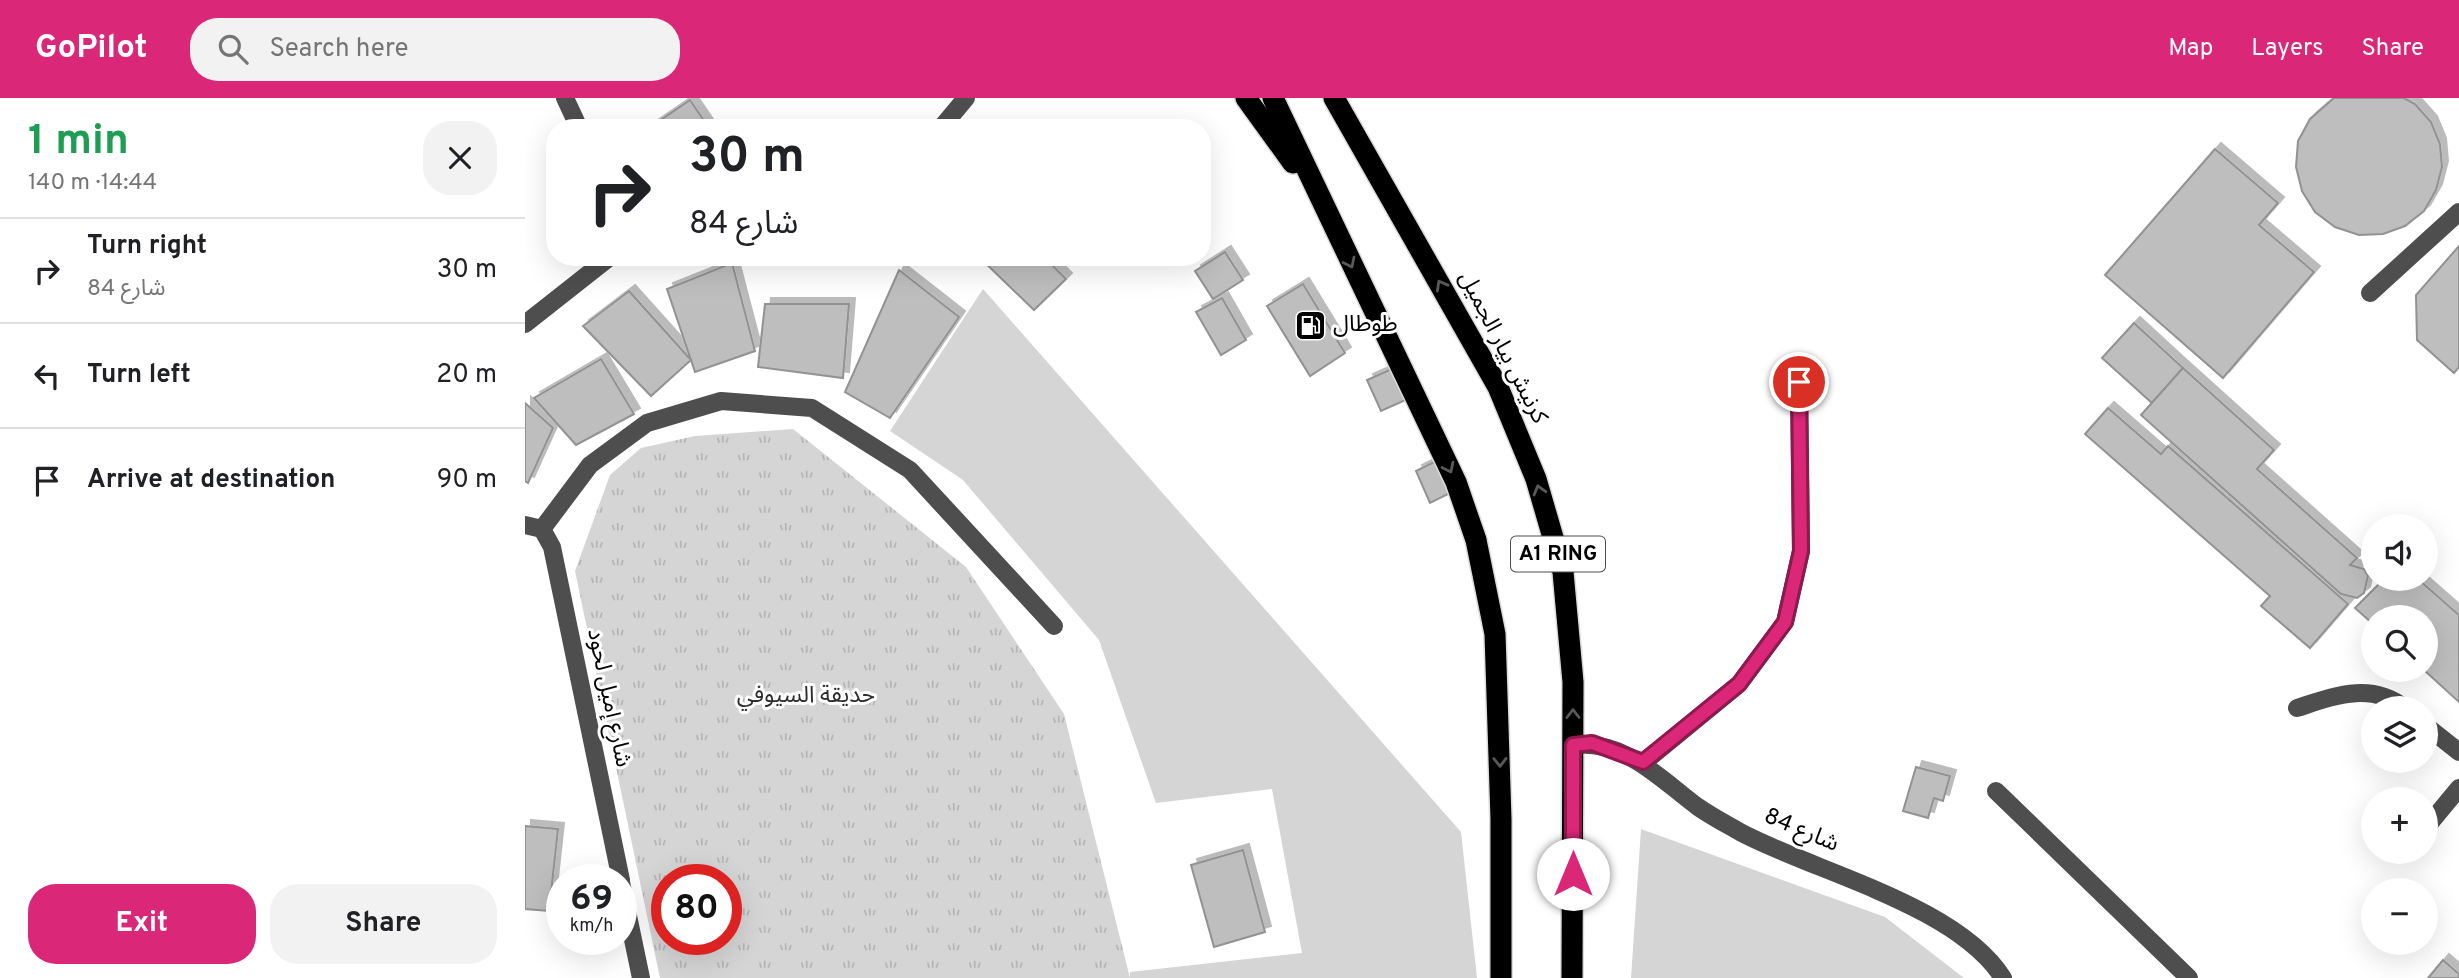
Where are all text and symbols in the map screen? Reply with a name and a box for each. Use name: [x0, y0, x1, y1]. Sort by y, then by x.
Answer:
search box: [190, 18, 680, 81]
text: GoPilot: [35, 28, 148, 70]
icon: search: [214, 30, 252, 68]
text: Search here: [270, 33, 408, 66]
text: Map: [2168, 34, 2213, 64]
text: Layers: [2251, 34, 2323, 64]
text: Share: [2361, 34, 2424, 64]
text: 1 min: [28, 116, 129, 169]
button: close: [423, 121, 497, 195]
text: 30 m: [689, 128, 805, 190]
icon: right: [574, 147, 665, 238]
text: 140 m · 14:44: [28, 169, 157, 198]
text: شارع 84: [689, 205, 798, 245]
text: Turn right: [87, 230, 207, 263]
icon: right: [28, 252, 66, 290]
text: 30 m: [437, 254, 497, 287]
one-way arrow: [1342, 256, 1356, 269]
street label: كرنيش بيار الجميل: [1451, 267, 1553, 430]
text: شارع 84: [87, 275, 166, 304]
one-way arrow: [1436, 280, 1449, 293]
fuel station icon: طوطال: [1293, 308, 1327, 342]
place label: طوطال: [1333, 311, 1398, 340]
pin: [1769, 352, 1829, 412]
icon: left: [28, 357, 66, 395]
text: Turn left: [87, 359, 191, 392]
text: 20 m: [436, 359, 497, 392]
icon: arrive: [1780, 363, 1818, 401]
one-way arrow: [1441, 461, 1455, 473]
icon: arrive: [28, 462, 66, 500]
text: Arrive at destination: [87, 464, 335, 497]
text: 90 m: [437, 464, 497, 497]
one-way arrow: [1533, 484, 1548, 496]
map controls: [2361, 514, 2438, 955]
button: sound: [2361, 514, 2438, 591]
road number: A1 RING: [1511, 536, 1605, 572]
button: search: [2361, 605, 2438, 682]
street label: شارع إميل لحود: [579, 626, 637, 770]
park label: حديقة السيوفي: [737, 682, 875, 711]
button: layers: [2361, 696, 2438, 773]
one-way arrow: [1565, 708, 1581, 719]
one-way arrow: [1492, 758, 1508, 768]
button: +: [2361, 787, 2438, 864]
street label: شارع 84: [1759, 802, 1843, 860]
position arrow: [1536, 837, 1610, 911]
speed limit sign: 80: [651, 864, 742, 955]
text: 69: [570, 878, 613, 922]
button: −: [2361, 878, 2438, 955]
button: Exit: [28, 884, 256, 964]
button: Share: [270, 884, 497, 964]
text: km/h: [570, 915, 613, 938]

